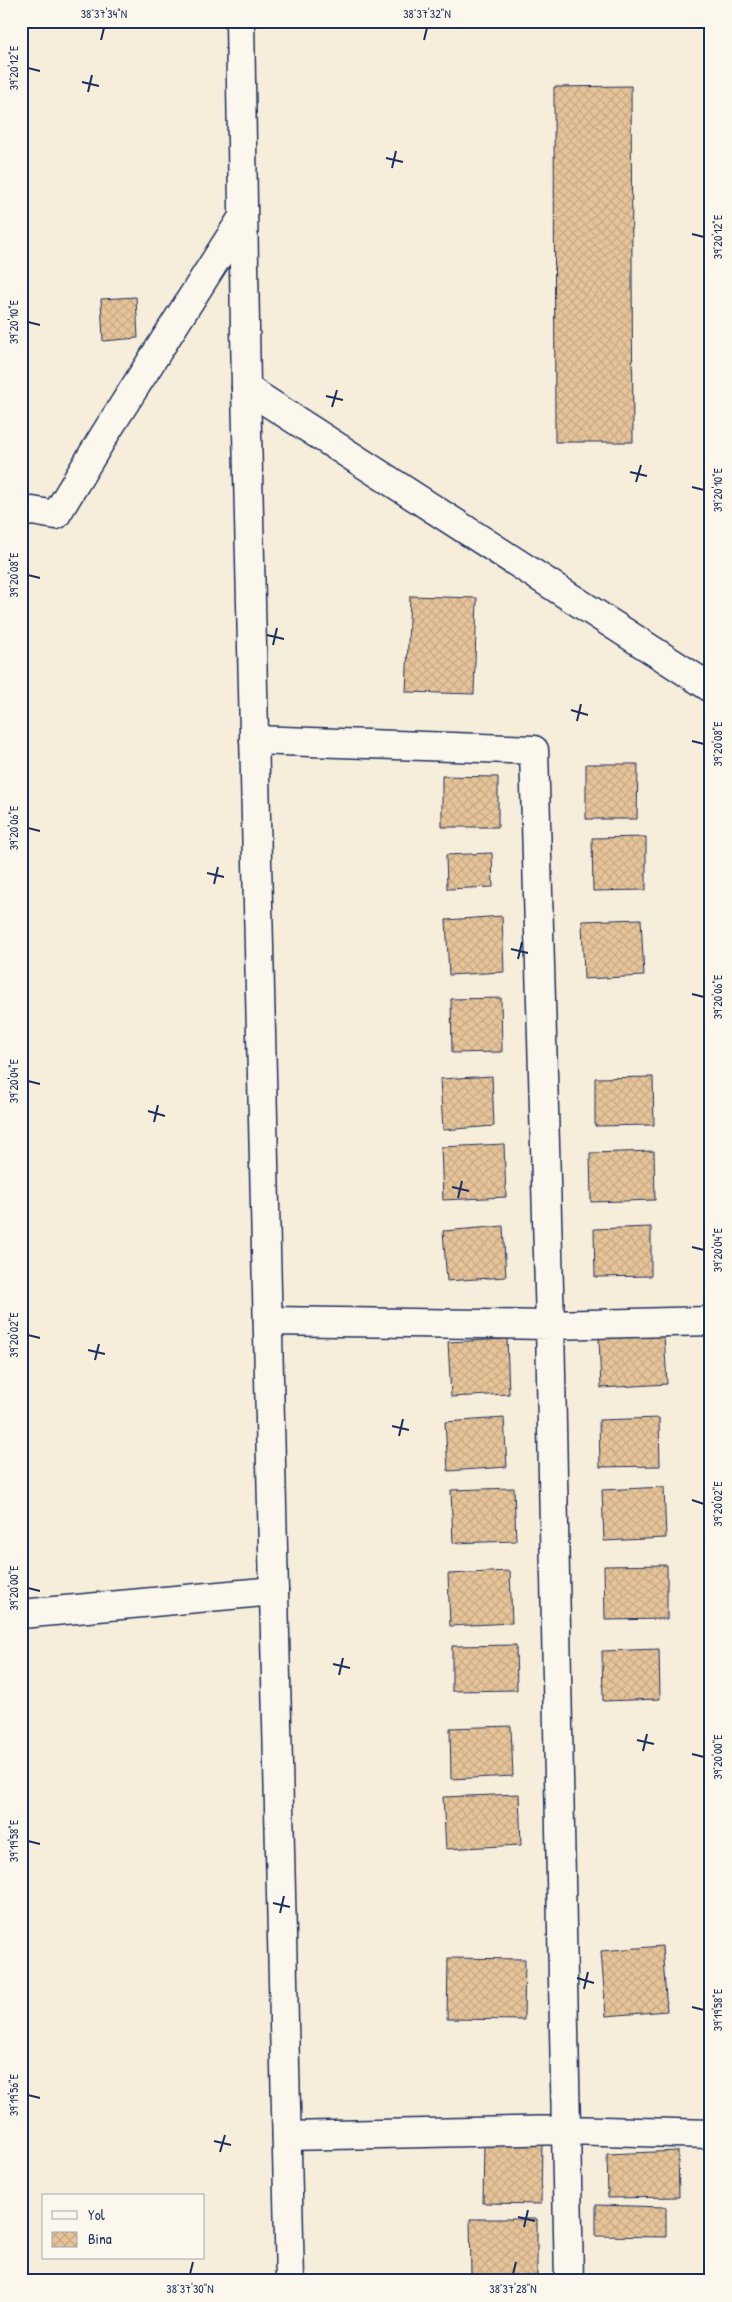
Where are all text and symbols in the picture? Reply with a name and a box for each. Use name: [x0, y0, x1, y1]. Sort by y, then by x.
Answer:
text: 38°37'34"N: [81, 5, 127, 22]
text: 38°37'32"N: [403, 5, 451, 22]
text: 39°20'12"E: [5, 45, 22, 90]
text: 39°20'12"E: [709, 214, 726, 259]
text: 39°20'10"E: [5, 299, 22, 344]
text: 39°20'10"E: [709, 467, 726, 512]
text: 39°20'08"E: [5, 552, 22, 598]
text: 39°20'08"E: [709, 721, 726, 767]
text: 39°20'06"E: [5, 805, 22, 850]
text: 39°20'06"E: [709, 974, 726, 1019]
text: 39°20'04"E: [5, 1058, 22, 1103]
text: 39°20'04"E: [709, 1227, 726, 1272]
text: 39°20'02"E: [5, 1312, 22, 1358]
text: 39°20'02"E: [709, 1481, 726, 1527]
text: 39°20'00"E: [5, 1565, 22, 1611]
text: 39°20'00"E: [709, 1734, 726, 1780]
text: 39°19'58"E: [5, 1819, 22, 1862]
text: 39°19'58"E: [709, 1988, 726, 2031]
text: 39°19'56"E: [5, 2073, 22, 2116]
legend: [42, 2194, 205, 2260]
text: Yol: [88, 2204, 105, 2225]
text: Bina: [88, 2228, 112, 2249]
text: 38°37'30"N: [166, 2280, 214, 2297]
text: 38°37'28"N: [489, 2280, 537, 2297]

